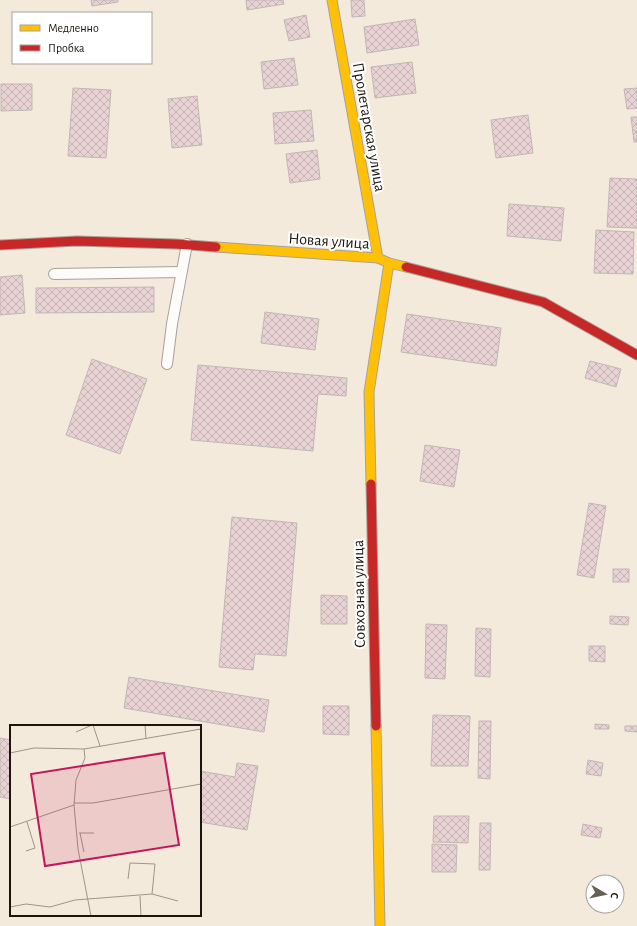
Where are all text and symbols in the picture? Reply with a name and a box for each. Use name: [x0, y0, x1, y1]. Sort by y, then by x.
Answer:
legend: [12, 12, 152, 64]
text: Медленно: [48, 22, 99, 34]
text: Пробка: [48, 42, 85, 54]
street label: Пролетарская улица: [349, 61, 388, 193]
street label: Новая улица: [288, 230, 370, 253]
street label: Совхозная улица: [350, 540, 369, 648]
inset map: [10, 725, 201, 916]
north arrow: [585, 874, 625, 914]
text: С: [608, 892, 620, 899]

